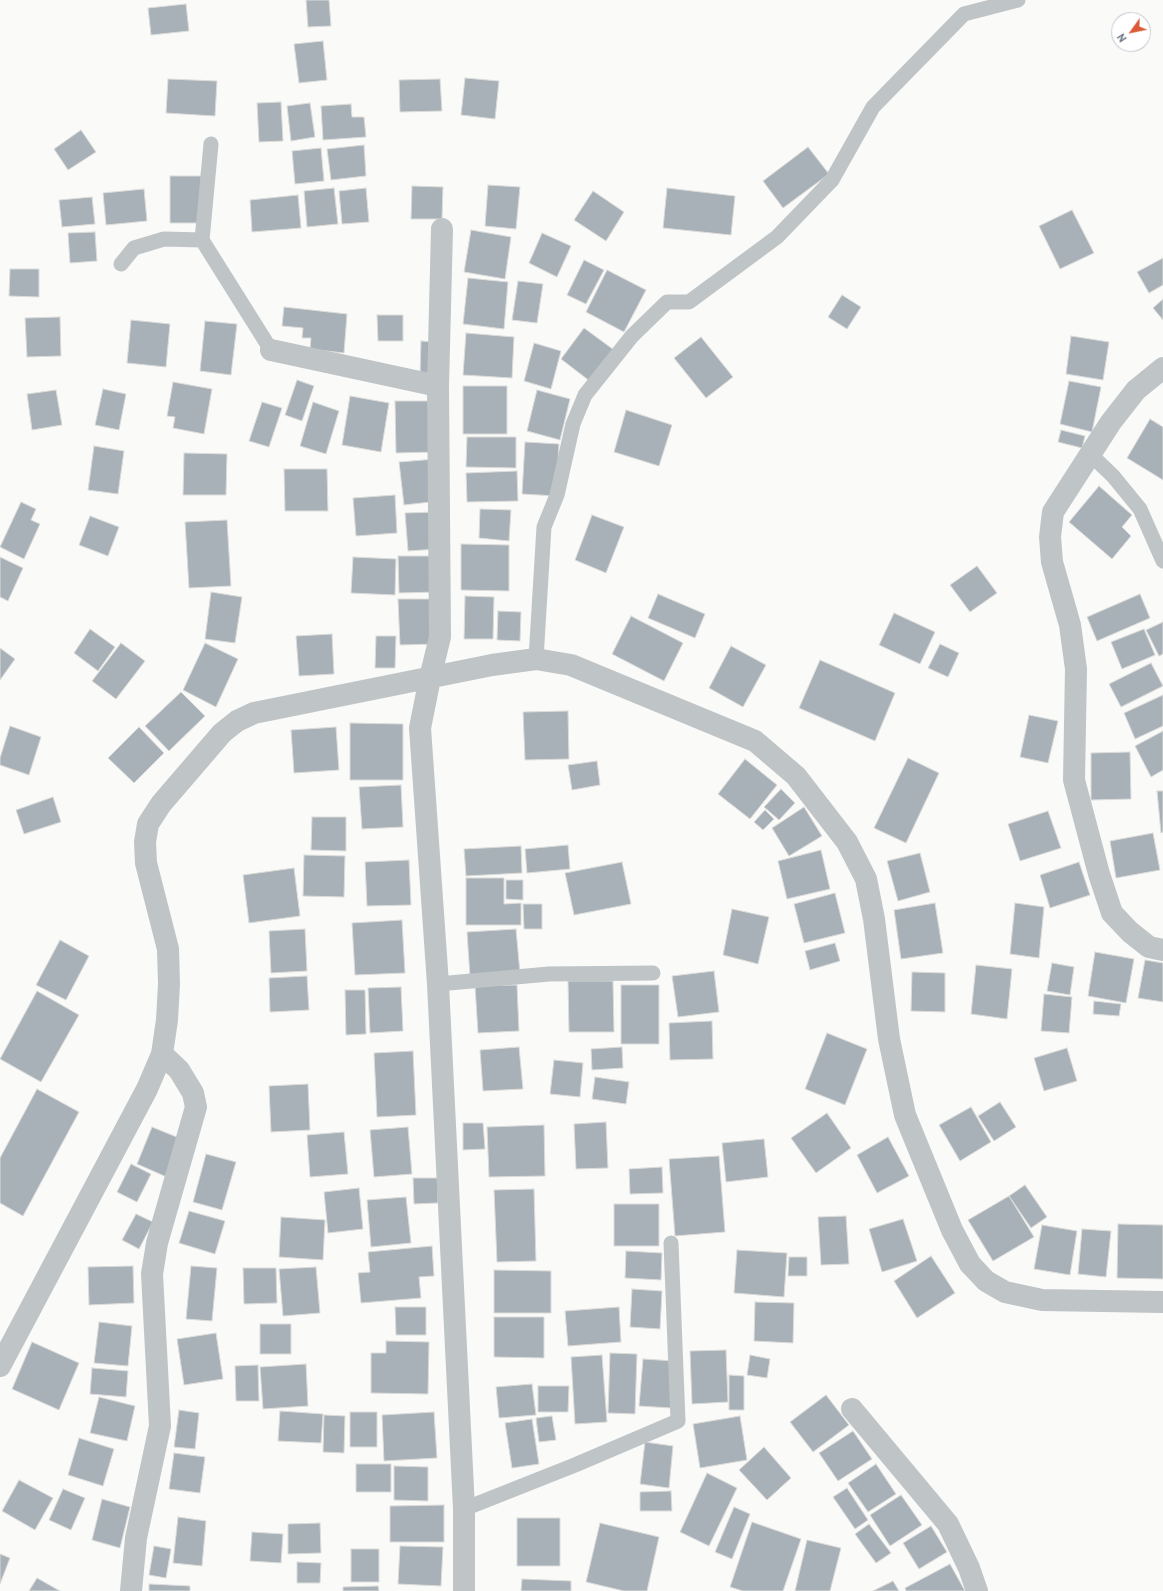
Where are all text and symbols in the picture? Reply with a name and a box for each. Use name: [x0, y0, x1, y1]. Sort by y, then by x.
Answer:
north arrow: [1111, 12, 1151, 52]
text: N: [1114, 31, 1130, 45]

